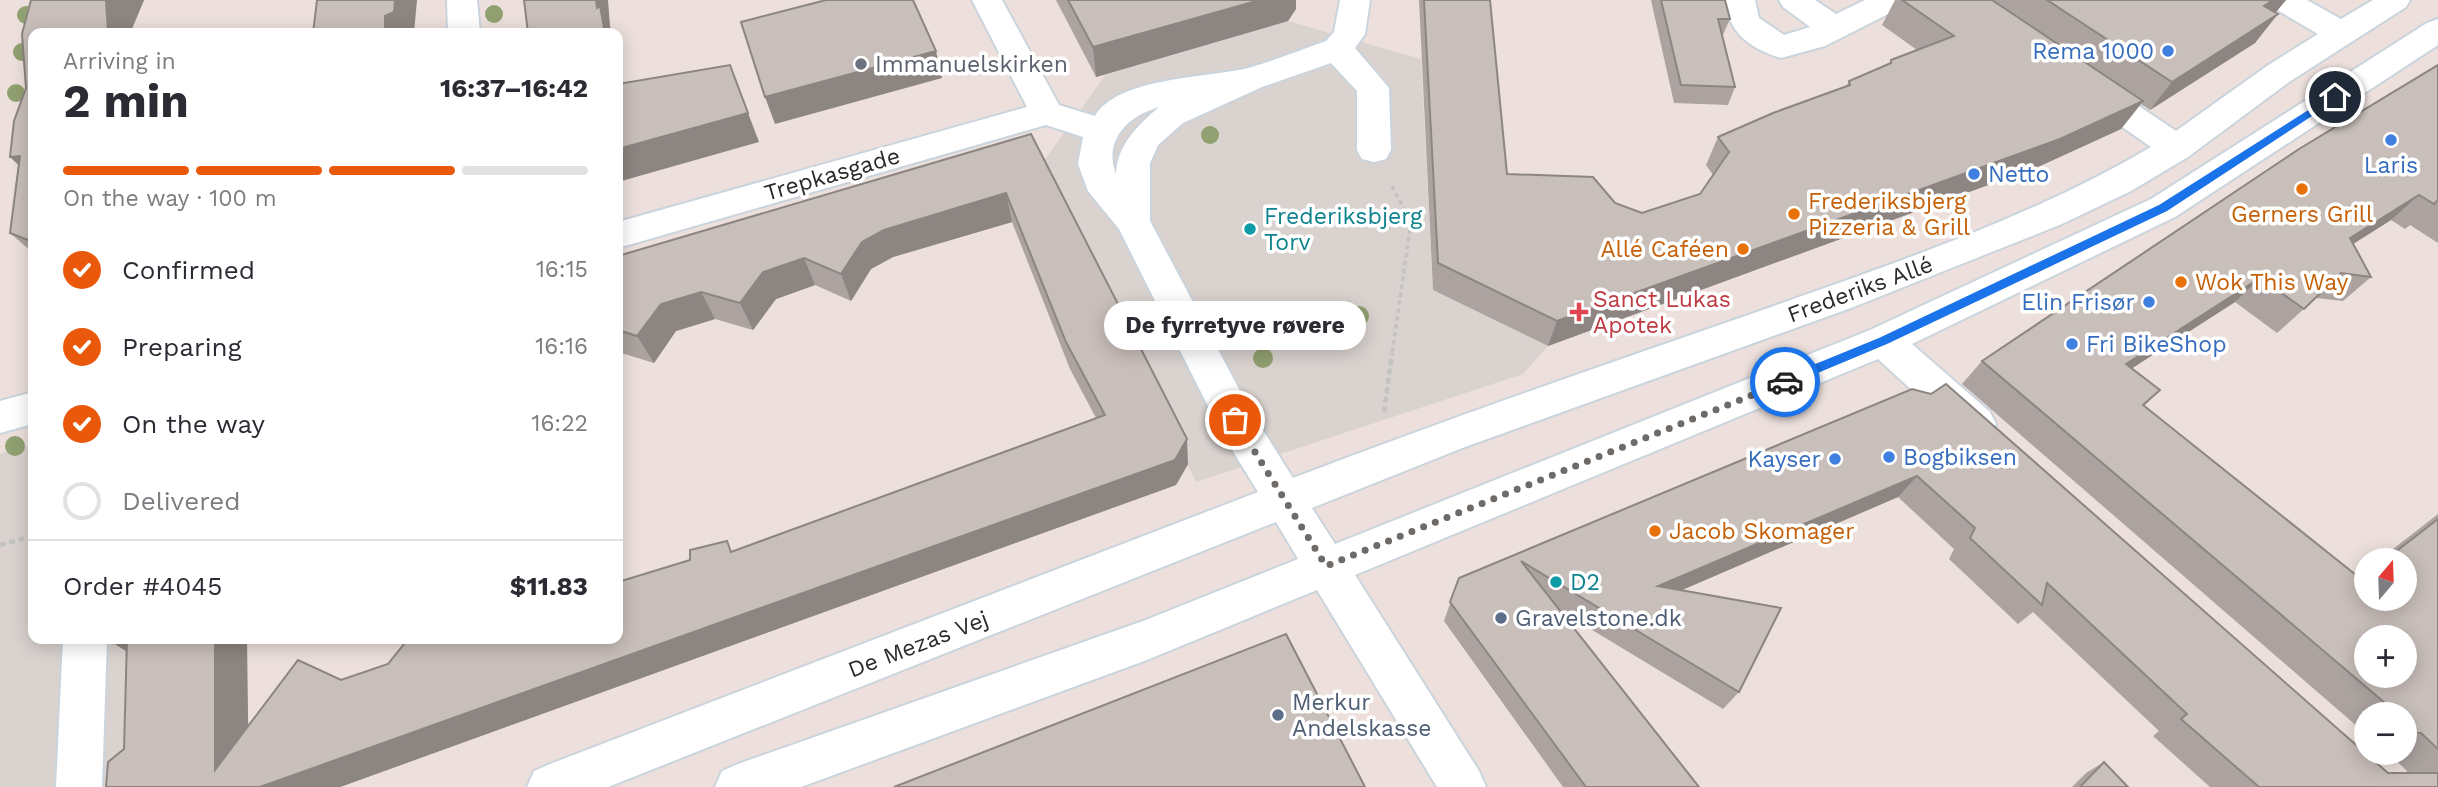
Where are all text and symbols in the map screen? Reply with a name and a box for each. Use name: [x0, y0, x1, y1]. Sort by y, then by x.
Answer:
place label: Rema 1000: [2032, 38, 2154, 65]
marker: Rema 1000: [2160, 43, 2176, 59]
text: Arriving in: [63, 48, 176, 75]
place label: Immanuelskirken: [875, 51, 1068, 78]
marker: Immanuelskirken: [853, 56, 869, 72]
pin: [2305, 67, 2365, 127]
text: 16:37–16:42: [440, 73, 588, 103]
text: 2 min: [63, 74, 189, 128]
icon: home: [2316, 78, 2354, 116]
marker: Laris: [2383, 132, 2399, 148]
street label: Trepkasgade: [761, 142, 903, 207]
place label: Laris: [2364, 152, 2418, 179]
place label: Netto: [1988, 161, 2049, 188]
marker: Netto: [1966, 166, 1982, 182]
marker: Gerners Grill: [2294, 181, 2310, 197]
text: On the way · 100 m: [63, 185, 277, 212]
place label: Frederiksbjerg Pizzeria & Grill: [1808, 188, 1970, 241]
place label: Gerners Grill: [2231, 201, 2373, 228]
place label: Frederiksbjerg Torv: [1264, 203, 1423, 256]
marker: Frederiksbjerg Pizzeria & Grill: [1786, 206, 1802, 222]
marker: Frederiksbjerg Torv: [1242, 221, 1258, 237]
place label: Allé Caféen: [1600, 236, 1729, 263]
marker: Allé Caféen: [1735, 241, 1751, 257]
icon: check: [63, 251, 101, 289]
street label: Frederiks Allé: [1784, 251, 1937, 328]
text: Confirmed: [122, 255, 255, 285]
text: 16:15: [536, 256, 588, 283]
place label: Wok This Way: [2195, 269, 2349, 296]
marker: Wok This Way: [2173, 274, 2189, 290]
place label: Sanct Lukas Apotek: [1593, 286, 1731, 339]
place label: Elin Frisør: [2021, 289, 2135, 316]
marker: Elin Frisør: [2141, 294, 2157, 310]
callout: De fyrretyve røvere: [1104, 301, 1366, 350]
marker: Sanct Lukas Apotek: [1571, 304, 1587, 320]
text: De fyrretyve røvere: [1125, 312, 1345, 339]
icon: check: [63, 328, 101, 366]
place label: Fri BikeShop: [2086, 331, 2227, 358]
text: Preparing: [122, 332, 242, 362]
text: 16:16: [535, 333, 588, 360]
marker: Fri BikeShop: [2064, 336, 2080, 352]
courier: [1750, 347, 1820, 417]
icon: car: [1766, 363, 1804, 401]
pin: [1205, 390, 1265, 450]
icon: bag: [1216, 401, 1254, 439]
icon: check: [63, 405, 101, 443]
text: On the way: [122, 409, 265, 439]
text: 16:22: [531, 410, 588, 437]
place label: Bogbiksen: [1903, 444, 2017, 471]
place label: Kayser: [1748, 446, 1821, 473]
marker: Bogbiksen: [1881, 449, 1897, 465]
marker: Kayser: [1827, 451, 1843, 467]
text: Delivered: [122, 486, 241, 516]
place label: Jacob Skomager: [1669, 518, 1855, 545]
marker: Jacob Skomager: [1647, 523, 1663, 539]
north arrow: [2354, 548, 2417, 611]
map controls: [2354, 548, 2417, 765]
place label: D2: [1570, 569, 1600, 596]
text: Order #4045: [63, 571, 222, 601]
text: $11.83: [510, 571, 588, 601]
marker: D2: [1548, 574, 1564, 590]
street label: De Mezas Vej: [844, 605, 992, 684]
place label: Gravelstone.dk: [1515, 605, 1682, 632]
marker: Gravelstone.dk: [1493, 610, 1509, 626]
button: +: [2354, 625, 2417, 688]
place label: Merkur Andelskasse: [1292, 689, 1432, 742]
button: −: [2354, 702, 2417, 765]
marker: Merkur Andelskasse: [1270, 707, 1286, 723]

